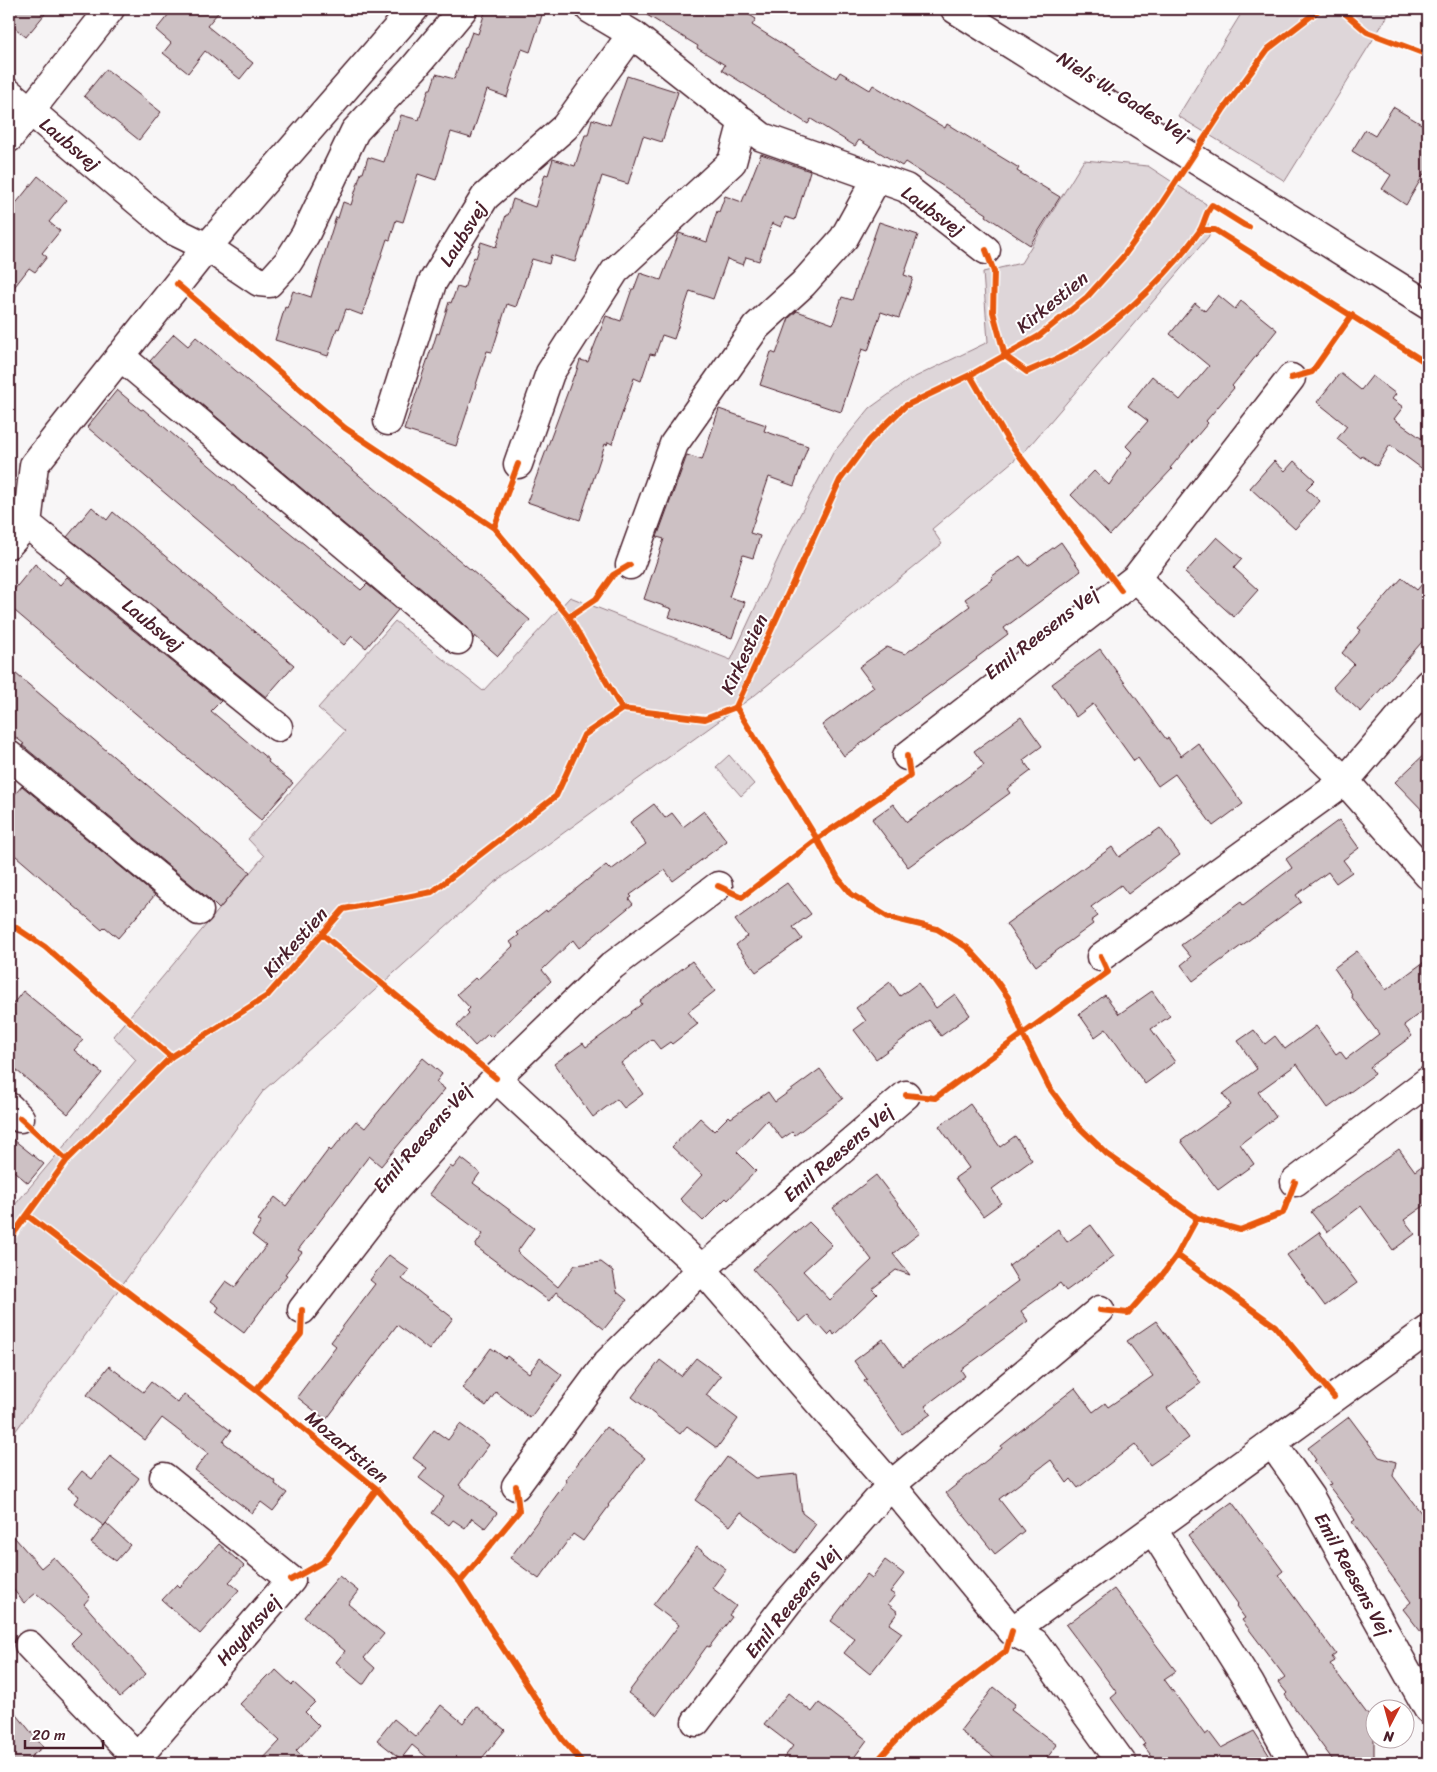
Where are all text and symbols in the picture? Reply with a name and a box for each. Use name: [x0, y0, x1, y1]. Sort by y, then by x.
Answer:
street label: Niels W. Gades Vej: [1050, 42, 1197, 151]
street label: Laubsvej: [32, 108, 109, 180]
street label: Laubsvej: [894, 177, 972, 246]
street label: Laubsvej: [430, 194, 496, 273]
street label: Kirkestien: [1008, 262, 1096, 342]
street label: Emil Reesens Vej: [977, 577, 1107, 688]
street label: Laubsvej: [115, 590, 192, 661]
street label: Kirkestien: [711, 608, 777, 700]
street label: Kirkestien: [254, 899, 336, 985]
street label: Emil Reesens Vej: [364, 1074, 481, 1201]
street label: Emil Reesens Vej: [775, 1094, 902, 1211]
street label: Mozartstien: [297, 1402, 397, 1492]
street label: Emil Reesens Vej: [1305, 1506, 1402, 1644]
street label: Emil Reesens Vej: [736, 1537, 849, 1666]
street label: Haydnsvej: [207, 1586, 290, 1673]
north arrow: [1364, 1700, 1414, 1750]
scale bar: [25, 1717, 102, 1749]
text: 20 m: [32, 1722, 66, 1748]
text: N: [1382, 1723, 1396, 1749]

